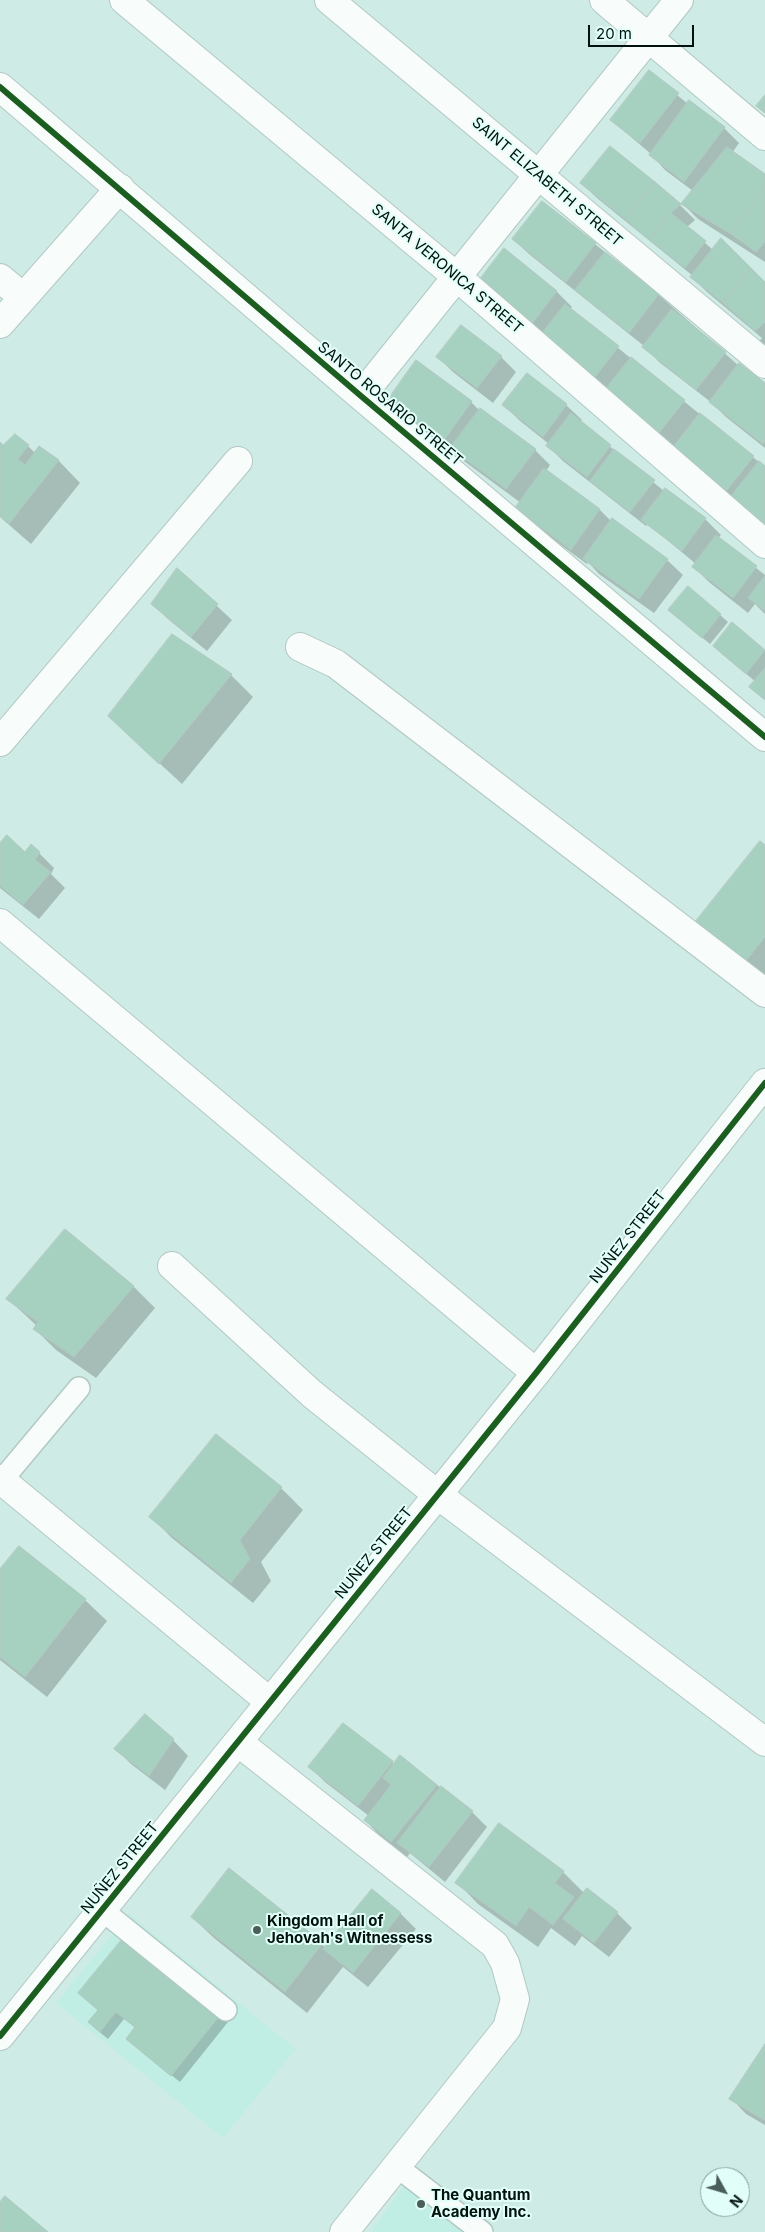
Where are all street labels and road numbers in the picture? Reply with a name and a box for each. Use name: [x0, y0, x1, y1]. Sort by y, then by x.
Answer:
street label: SAINT ELIZABETH STREET: [468, 114, 626, 250]
street label: SANTA VERONICA STREET: [368, 200, 526, 338]
street label: SANTO ROSARIO STREET: [314, 338, 466, 470]
street label: NUÑEZ STREET: [586, 1187, 670, 1287]
street label: NUÑEZ STREET: [331, 1503, 417, 1603]
street label: NUÑEZ STREET: [77, 1818, 163, 1918]

